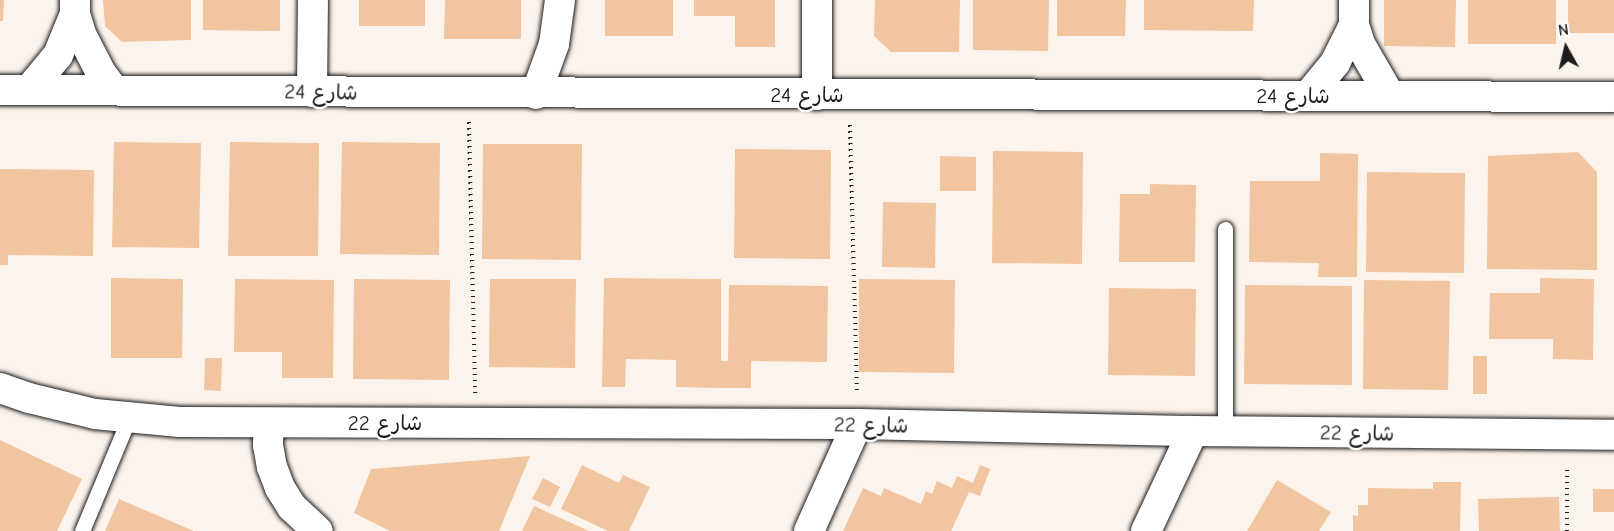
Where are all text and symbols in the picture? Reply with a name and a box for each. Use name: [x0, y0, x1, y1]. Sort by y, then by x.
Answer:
north arrow: [1536, 18, 1596, 78]
text: N: [1557, 21, 1570, 40]
street label: شارع 24: [284, 79, 358, 105]
street label: شارع 24: [770, 82, 844, 108]
street label: شارع 24: [1256, 83, 1330, 109]
street label: شارع 22: [348, 410, 422, 436]
street label: شارع 22: [834, 412, 908, 438]
street label: شارع 22: [1320, 420, 1394, 446]

